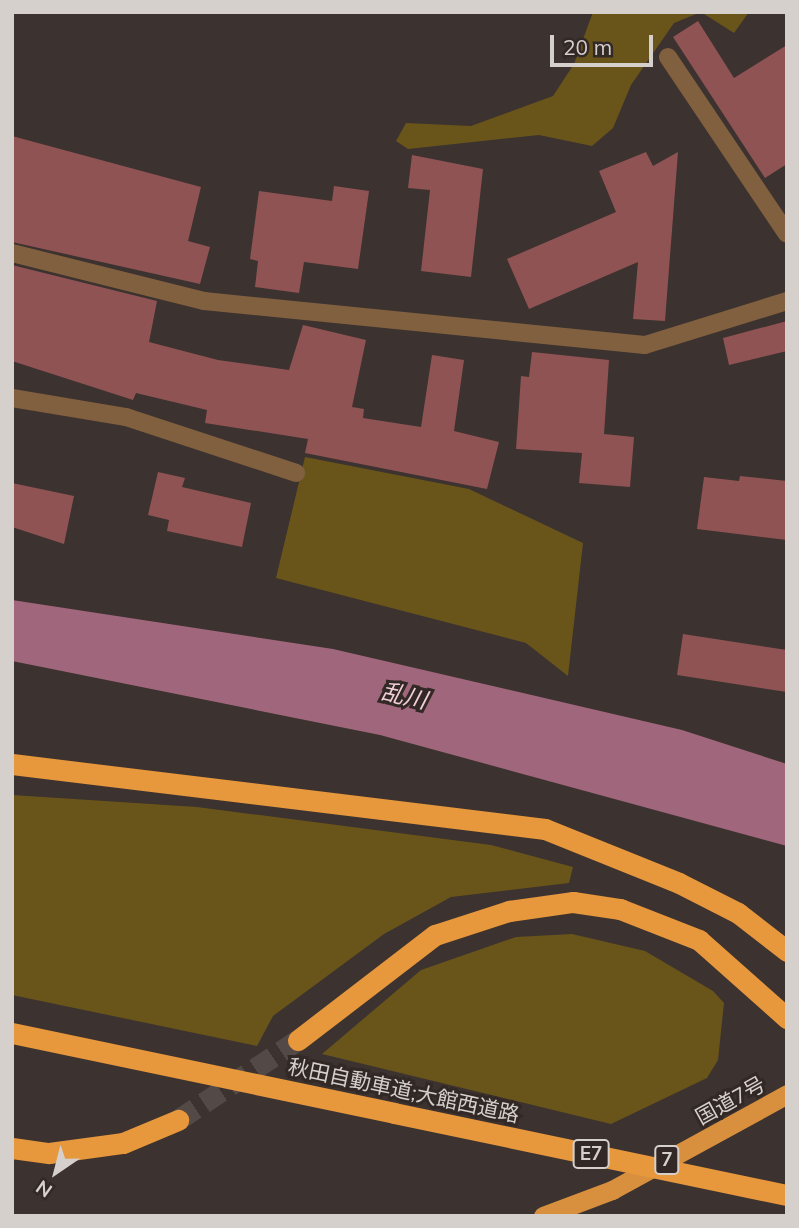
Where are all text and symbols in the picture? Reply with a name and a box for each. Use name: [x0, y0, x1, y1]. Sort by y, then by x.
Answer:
scale bar: [554, 21, 657, 65]
text: 20 m: [563, 34, 612, 60]
water label: 乱川: [378, 677, 430, 715]
street label: 秋田自動車道;大館西道路: [286, 1053, 522, 1127]
street label: 国道7号: [691, 1071, 769, 1129]
north arrow: [21, 1137, 91, 1207]
road number: E7: [572, 1138, 610, 1170]
road number: 7: [653, 1144, 681, 1176]
text: N: [31, 1175, 57, 1203]

